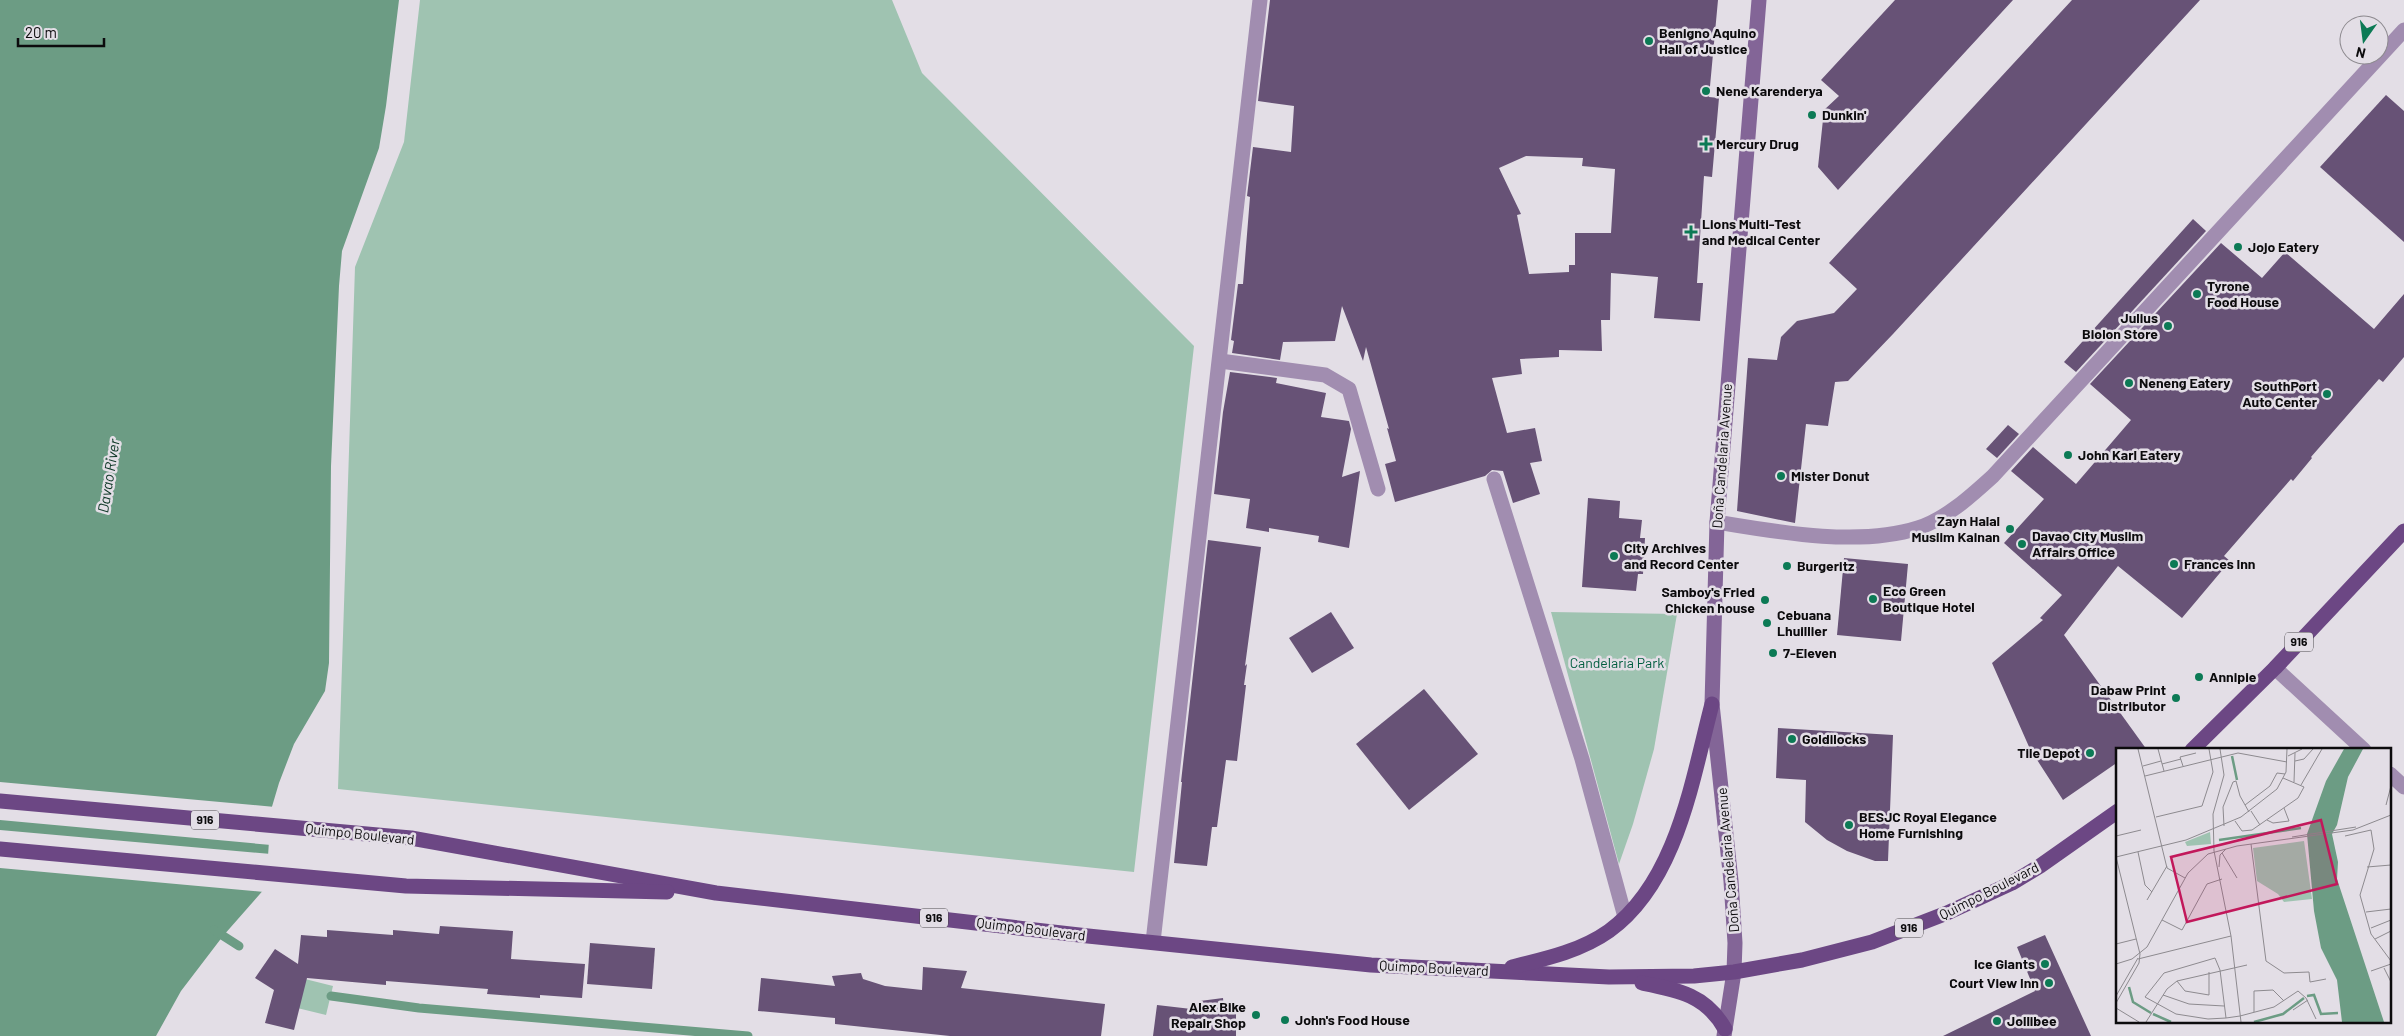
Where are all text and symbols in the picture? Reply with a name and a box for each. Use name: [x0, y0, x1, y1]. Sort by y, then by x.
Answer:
scale bar: [18, 15, 104, 47]
north arrow: [2339, 15, 2389, 65]
text: 20 m: [25, 23, 57, 41]
place label: Benigno Aquino Hall of Justice: [1659, 24, 1756, 57]
marker: Benigno Aquino Hall of Justice: [1643, 35, 1655, 47]
text: N: [2354, 44, 2367, 62]
place label: Nene Karenderya: [1716, 82, 1823, 99]
marker: Nene Karenderya: [1700, 85, 1712, 97]
place label: Dunkin': [1822, 106, 1867, 123]
marker: Dunkin': [1806, 109, 1818, 121]
place label: Mercury Drug: [1716, 135, 1799, 152]
marker: Mercury Drug: [1700, 138, 1712, 150]
place label: Lions Multi-Test and Medical Center: [1702, 215, 1821, 248]
marker: Lions Multi-Test and Medical Center: [1684, 225, 1698, 239]
place label: Jojo Eatery: [2248, 238, 2319, 255]
marker: Jojo Eatery: [2232, 241, 2244, 253]
place label: Tyrone Food House: [2207, 277, 2280, 310]
marker: Tyrone Food House: [2191, 288, 2203, 300]
place label: Julius Biolon Store: [2082, 309, 2158, 342]
marker: Julius Biolon Store: [2162, 320, 2174, 332]
place label: Neneng Eatery: [2139, 374, 2230, 391]
marker: Neneng Eatery: [2123, 377, 2135, 389]
place label: SouthPort Auto Center: [2242, 377, 2318, 410]
street label: Doña Candelaria Avenue: [1708, 383, 1735, 529]
marker: SouthPort Auto Center: [2321, 388, 2333, 400]
water label: Davao River: [93, 437, 123, 514]
place label: John Karl Eatery: [2078, 446, 2181, 463]
marker: John Karl Eatery: [2062, 449, 2074, 461]
place label: Mister Donut: [1791, 467, 1870, 484]
marker: Mister Donut: [1775, 470, 1787, 482]
place label: Zayn Halal Muslim Kainan: [1911, 512, 2000, 545]
marker: Zayn Halal Muslim Kainan: [2004, 523, 2016, 535]
place label: Davao City Muslim Affairs Office: [2032, 527, 2144, 560]
marker: Davao City Muslim Affairs Office: [2016, 538, 2028, 550]
place label: City Archives and Record Center: [1624, 539, 1740, 572]
marker: City Archives and Record Center: [1608, 550, 1620, 562]
place label: Frances Inn: [2184, 555, 2256, 572]
place label: Burgeritz: [1797, 557, 1855, 574]
marker: Frances Inn: [2168, 558, 2180, 570]
marker: Burgeritz: [1781, 560, 1793, 572]
place label: Eco Green Boutique Hotel: [1883, 582, 1975, 615]
place label: Samboy's Fried Chicken house: [1662, 583, 1755, 616]
marker: Eco Green Boutique Hotel: [1867, 593, 1879, 605]
marker: Samboy's Fried Chicken house: [1759, 594, 1771, 606]
place label: Cebuana Lhuillier: [1777, 606, 1831, 639]
marker: Cebuana Lhuillier: [1761, 617, 1773, 629]
road number: 916: [2285, 632, 2313, 652]
place label: 7-Eleven: [1783, 644, 1837, 661]
marker: 7-Eleven: [1767, 647, 1779, 659]
park label: Candelaria Park: [1570, 654, 1664, 671]
place label: Annipie: [2209, 668, 2257, 685]
marker: Annipie: [2193, 671, 2205, 683]
place label: Dabaw Print Distributor: [2091, 681, 2167, 714]
marker: Dabaw Print Distributor: [2170, 692, 2182, 704]
place label: Goldilocks: [1802, 730, 1866, 747]
marker: Goldilocks: [1786, 733, 1798, 745]
place label: Tile Depot: [2017, 744, 2080, 761]
marker: Tile Depot: [2084, 747, 2096, 759]
inset map: [2116, 748, 2392, 1024]
street label: Doña Candelaria Avenue: [1713, 787, 1742, 933]
place label: BESJC Royal Elegance Home Furnishing: [1859, 808, 1997, 841]
road number: 916: [191, 810, 219, 830]
street label: Quimpo Boulevard: [305, 819, 415, 848]
marker: BESJC Royal Elegance Home Furnishing: [1843, 819, 1855, 831]
street label: Quimpo Boulevard: [1936, 858, 2041, 923]
road number: 916: [920, 908, 948, 928]
street label: Quimpo Boulevard: [976, 913, 1086, 944]
road number: 916: [1895, 918, 1923, 938]
place label: Ice Giants: [1974, 955, 2035, 972]
street label: Quimpo Boulevard: [1379, 956, 1489, 979]
marker: Ice Giants: [2039, 958, 2051, 970]
place label: Court View Inn: [1949, 974, 2039, 991]
marker: Court View Inn: [2043, 977, 2055, 989]
place label: Alex Bike Repair Shop: [1171, 998, 1246, 1031]
marker: Alex Bike Repair Shop: [1250, 1009, 1262, 1021]
place label: John's Food House: [1295, 1011, 1410, 1028]
place label: Jollibee: [2007, 1012, 2057, 1029]
marker: John's Food House: [1279, 1014, 1291, 1026]
marker: Jollibee: [1991, 1015, 2003, 1027]

